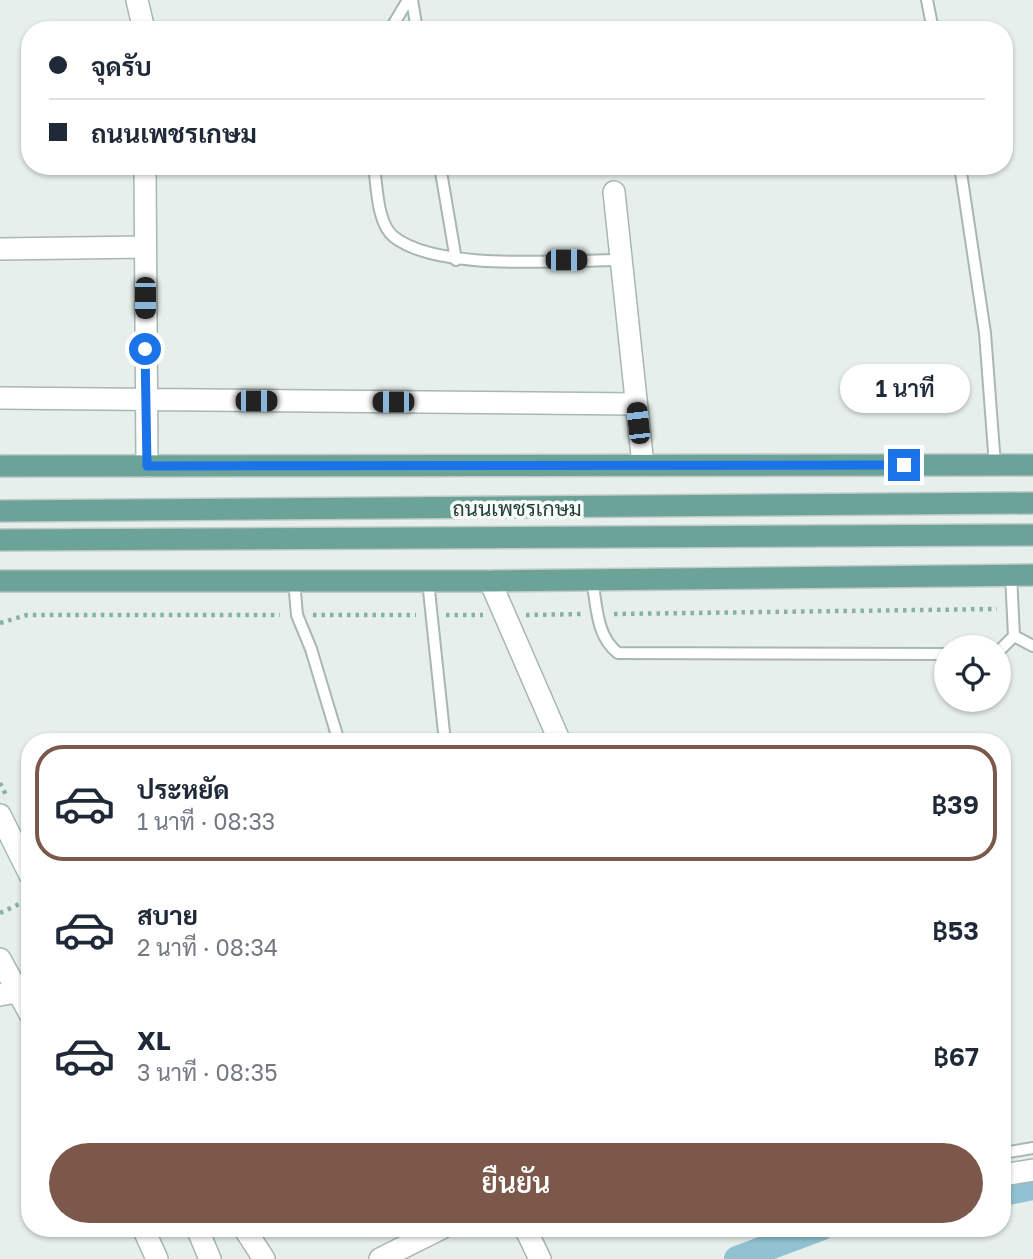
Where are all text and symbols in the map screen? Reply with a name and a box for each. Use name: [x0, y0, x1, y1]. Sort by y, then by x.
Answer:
text: จุดรับ: [91, 51, 152, 82]
text: ถนนเพชรเกษม: [91, 118, 257, 149]
car: [546, 250, 588, 271]
car: [135, 277, 156, 319]
route start: [129, 333, 161, 365]
callout: 1 นาที: [839, 364, 969, 412]
text: 1 นาที: [875, 374, 935, 402]
car: [236, 391, 278, 412]
car: [373, 392, 415, 413]
car: [626, 401, 651, 445]
route end: [888, 449, 920, 481]
street label: ถนนเพชรเกษม: [452, 495, 582, 521]
map controls: [934, 635, 1011, 712]
button: locate: [934, 635, 1011, 712]
icon: car: [53, 772, 116, 835]
text: ประหยัด: [137, 774, 230, 805]
text: ฿39: [931, 789, 979, 820]
text: 1 นาที · 08:33: [137, 807, 275, 835]
icon: car: [53, 898, 116, 961]
text: สบาย: [137, 900, 198, 931]
text: ฿53: [932, 915, 979, 946]
text: 2 นาที · 08:34: [137, 933, 278, 961]
icon: car: [53, 1024, 116, 1087]
text: XL: [137, 1025, 171, 1056]
text: ฿67: [933, 1041, 979, 1072]
text: 3 นาที · 08:35: [137, 1058, 278, 1086]
button: ยืนยัน: [49, 1143, 983, 1223]

